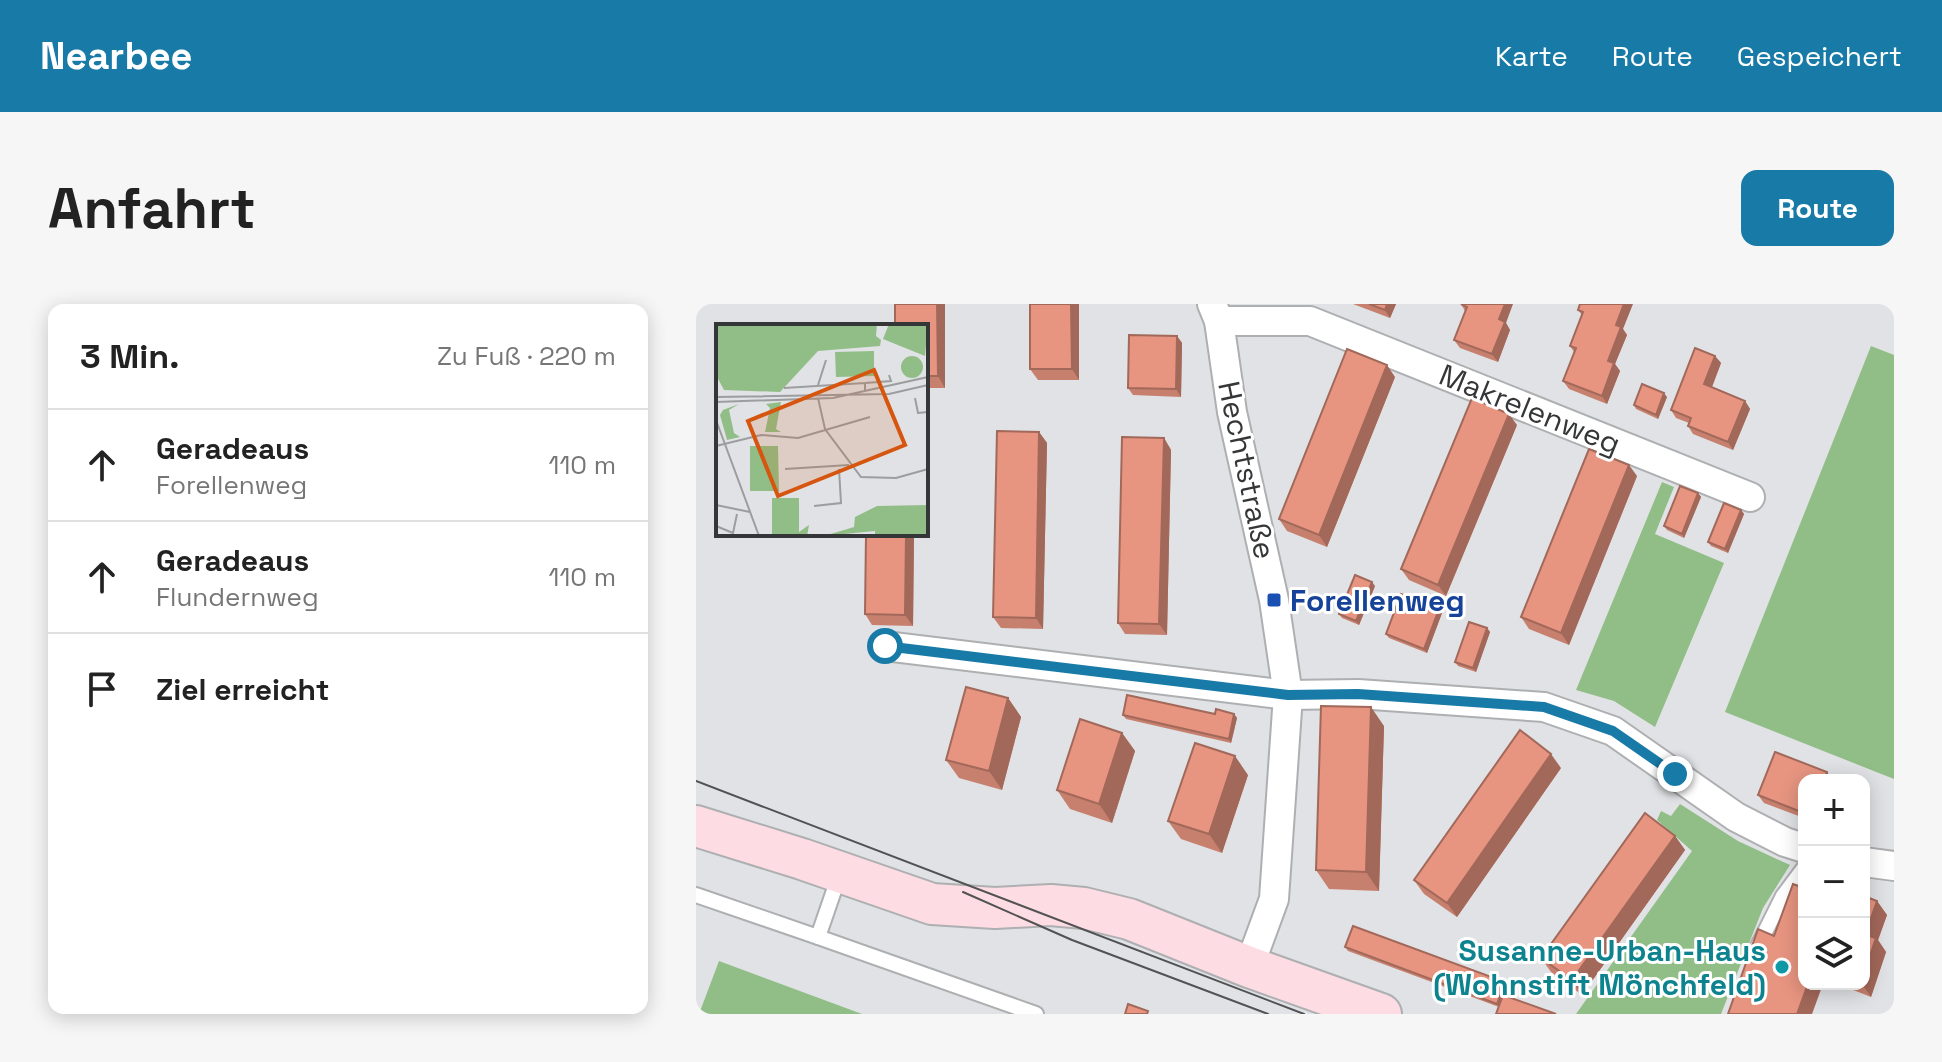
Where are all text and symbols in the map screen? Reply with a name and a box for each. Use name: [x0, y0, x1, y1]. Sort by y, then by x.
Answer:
text: Nearbee: [40, 32, 193, 80]
text: Karte: [1495, 38, 1568, 74]
text: Route: [1612, 38, 1693, 74]
text: Gespeichert: [1737, 38, 1902, 74]
button: Route: [1741, 170, 1894, 246]
text: Anfahrt: [48, 173, 256, 244]
inset map: [716, 324, 928, 536]
text: 3 Min.: [80, 335, 179, 378]
text: Zu Fuß · 220 m: [437, 339, 616, 373]
street label: Makrelenweg: [1434, 355, 1626, 463]
street label: Hechtstraße: [1209, 377, 1285, 563]
text: Geradeaus: [156, 429, 309, 468]
icon: ahead: [80, 443, 124, 487]
text: 110 m: [549, 448, 616, 482]
text: Forellenweg: [156, 468, 307, 502]
text: Geradeaus: [156, 541, 309, 580]
icon: ahead: [80, 555, 124, 599]
text: 110 m: [549, 560, 616, 594]
text: Flundernweg: [156, 580, 319, 614]
place label: Forellenweg: [1290, 581, 1465, 620]
marker: Forellenweg: [1265, 591, 1283, 609]
route start: [867, 628, 903, 664]
icon: arrive: [80, 667, 124, 711]
text: Ziel erreicht: [156, 670, 329, 709]
route end: [1657, 756, 1693, 792]
map controls: [1798, 774, 1870, 990]
button: +: [1798, 774, 1870, 846]
button: −: [1798, 846, 1870, 918]
button: layers: [1798, 918, 1870, 990]
place label: Susanne-Urban-Haus (Wohnstift Mönchfeld): [1433, 931, 1766, 1004]
marker: Susanne-Urban-Haus (Wohnstift Mönchfeld): [1773, 958, 1791, 976]

